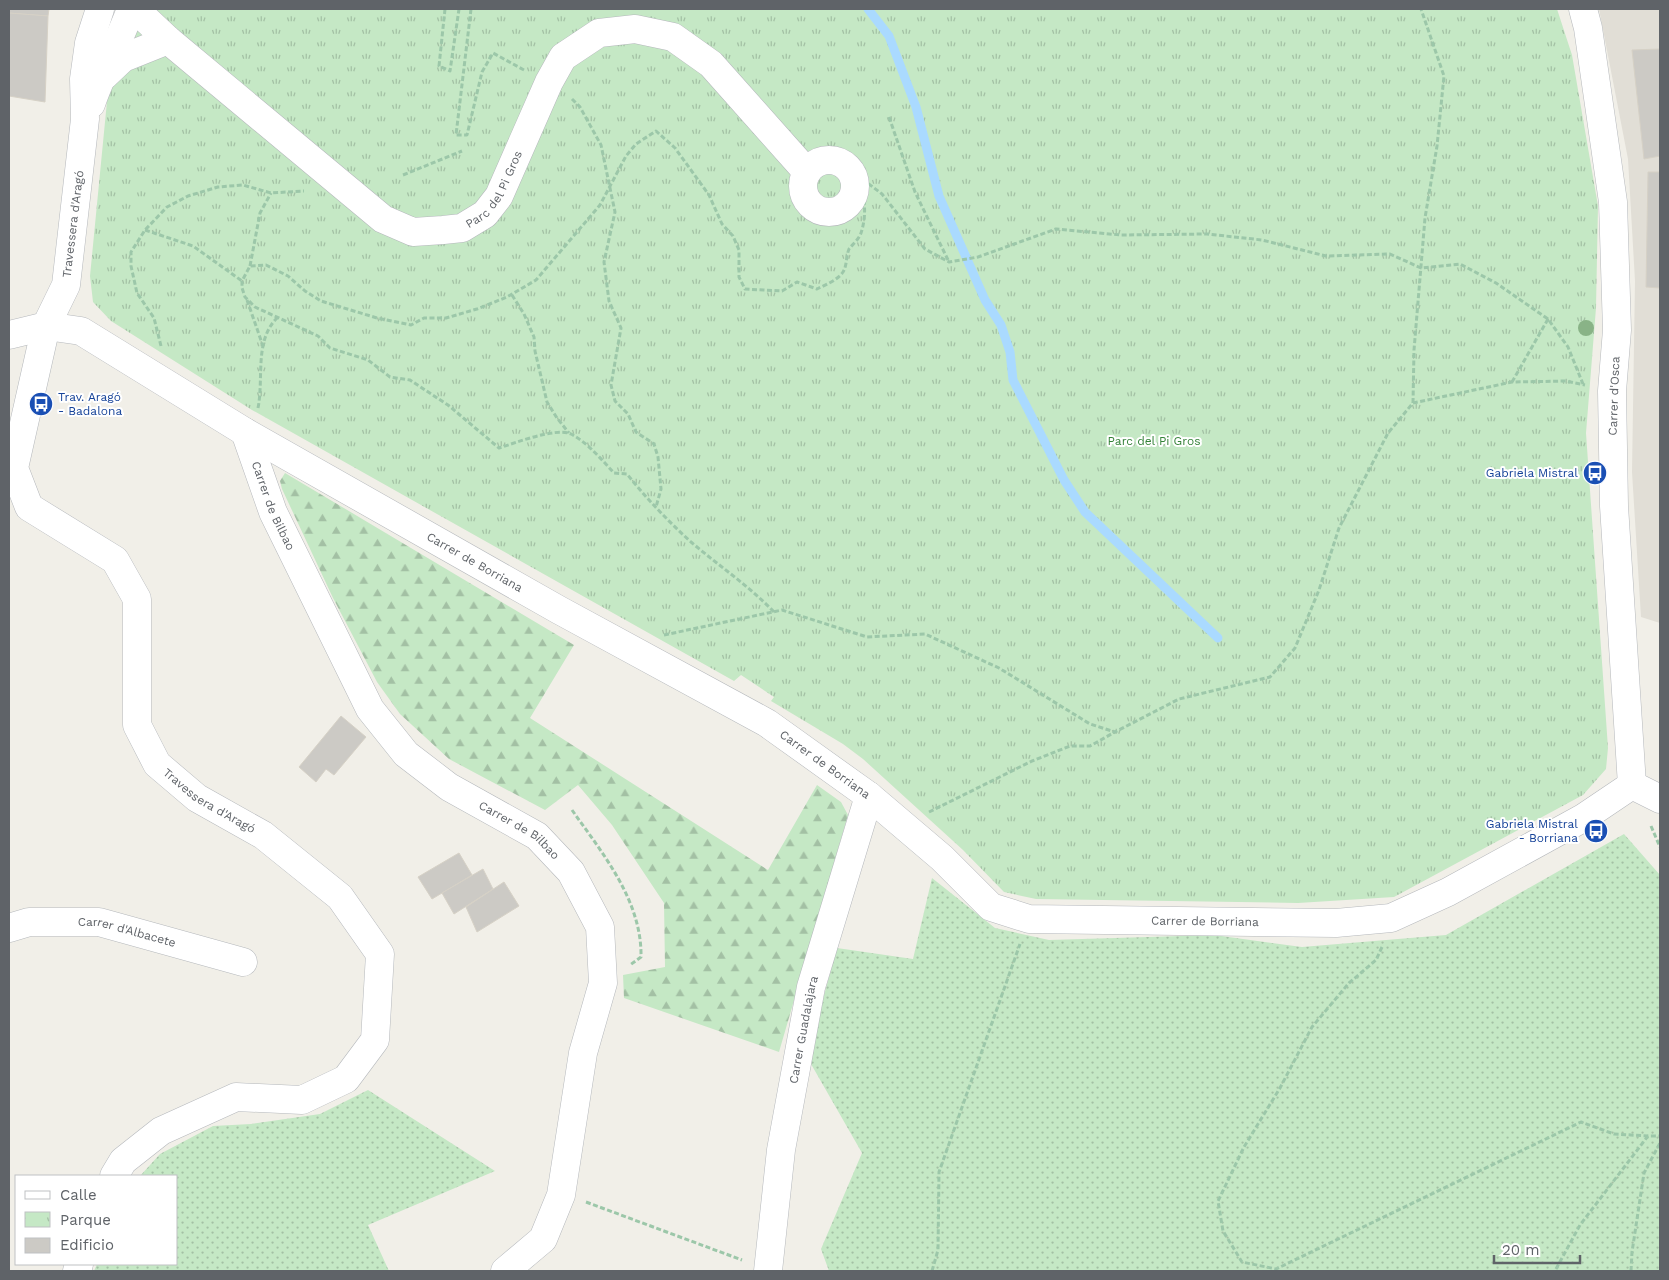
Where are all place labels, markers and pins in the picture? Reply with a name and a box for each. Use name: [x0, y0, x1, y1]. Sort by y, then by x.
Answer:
place label: Trav. Aragó - Badalona: [58, 390, 122, 418]
bus stop icon: Trav. Aragó - Badalona: [28, 391, 54, 417]
bus stop icon: Gabriela Mistral: [1582, 460, 1608, 486]
place label: Gabriela Mistral: [1486, 466, 1578, 480]
place label: Gabriela Mistral - Borriana: [1486, 817, 1578, 845]
bus stop icon: Gabriela Mistral - Borriana: [1583, 818, 1609, 844]

